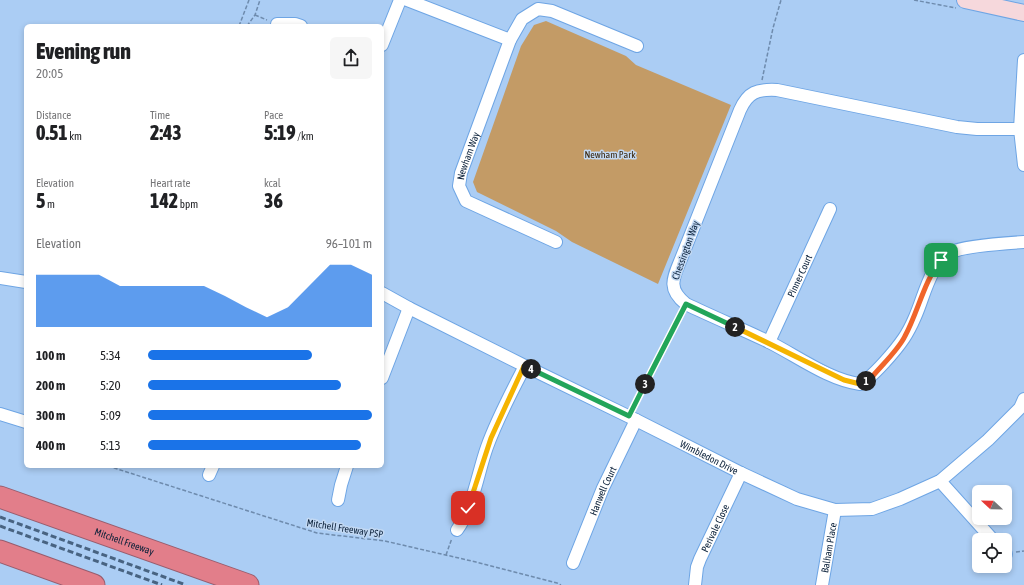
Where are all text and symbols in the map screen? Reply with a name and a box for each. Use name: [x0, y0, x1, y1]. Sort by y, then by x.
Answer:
button: share: [330, 37, 372, 79]
text: Evening run: [36, 38, 131, 64]
text: 20:05: [36, 66, 63, 81]
text: Distance: [36, 109, 71, 121]
text: Time: [150, 109, 170, 121]
text: Pace: [264, 109, 283, 121]
text: 0.51: [36, 121, 68, 144]
text: 2:43: [150, 121, 182, 144]
text: 5:19: [264, 121, 296, 144]
text: km: [68, 130, 82, 142]
text: /km: [296, 130, 314, 142]
street label: Newham Way: [455, 130, 482, 181]
park label: Newham Park: [584, 149, 636, 160]
text: Elevation: [36, 177, 74, 189]
text: Heart rate: [150, 177, 191, 189]
text: kcal: [264, 177, 281, 189]
text: 5: [36, 189, 45, 212]
text: 142: [150, 189, 178, 212]
text: 36: [264, 189, 283, 212]
text: m: [45, 198, 55, 210]
text: bpm: [178, 198, 198, 210]
street label: Chessington Way: [670, 219, 701, 281]
text: Elevation: [36, 236, 81, 251]
text: 96–101 m: [326, 236, 372, 251]
pin: [924, 243, 958, 277]
icon: arrive: [930, 249, 952, 271]
street label: Pinner Court: [785, 253, 814, 299]
pin: 2: [725, 317, 745, 337]
text: 2: [732, 321, 738, 333]
text: 100 m: [36, 348, 65, 363]
text: 5:34: [100, 348, 121, 363]
pin: 4: [521, 359, 541, 379]
text: 4: [528, 363, 534, 375]
pin: 1: [856, 371, 876, 391]
pin: 3: [635, 374, 655, 394]
text: 1: [863, 375, 869, 387]
text: 200 m: [36, 378, 65, 393]
text: 5:20: [100, 378, 121, 393]
text: 3: [642, 378, 648, 390]
text: 300 m: [36, 408, 65, 423]
text: 5:09: [100, 408, 121, 423]
text: 400 m: [36, 438, 65, 453]
text: 5:13: [100, 438, 121, 453]
street label: Wimbledon Drive: [678, 438, 740, 477]
street label: Hanwell Court: [588, 465, 619, 517]
north arrow: [972, 485, 1012, 525]
map controls: [972, 485, 1012, 573]
pin: [451, 491, 485, 525]
icon: check: [457, 497, 479, 519]
street label: Perivale Close: [699, 502, 732, 554]
street label: Mitchell Freeway PSP: [306, 517, 384, 540]
street label: Balham Place: [819, 521, 839, 574]
street label: Mitchell Freeway: [93, 526, 155, 557]
button: locate: [972, 533, 1012, 573]

